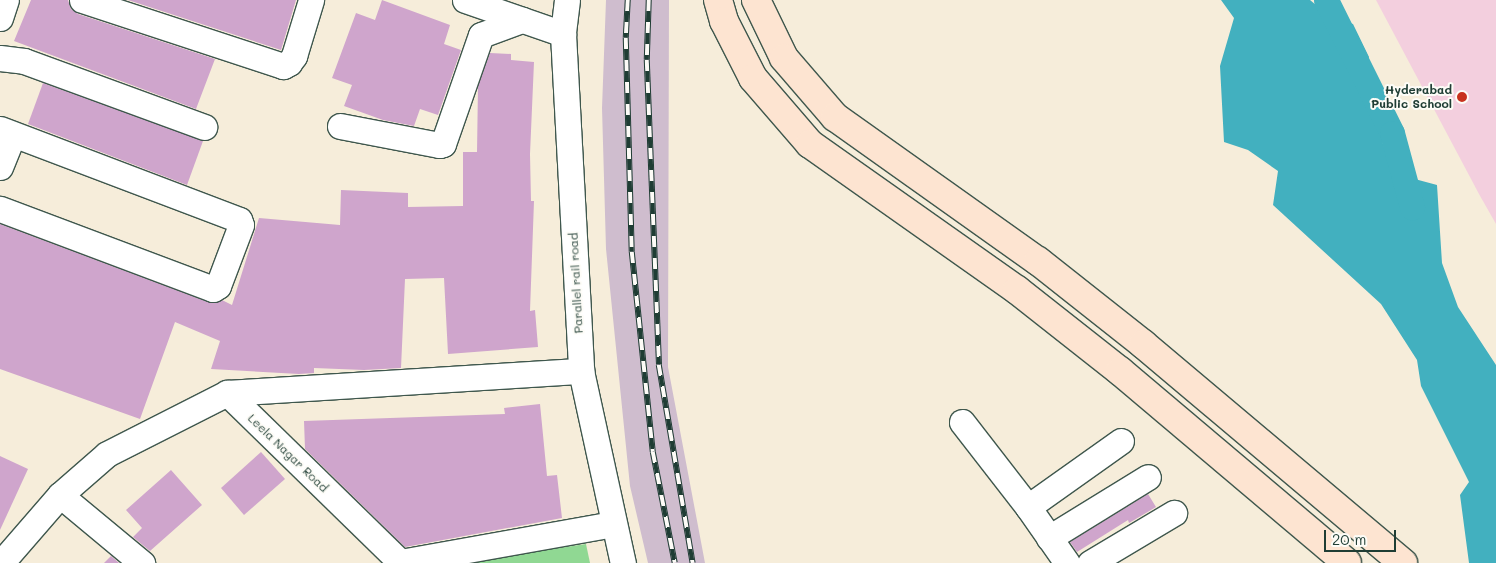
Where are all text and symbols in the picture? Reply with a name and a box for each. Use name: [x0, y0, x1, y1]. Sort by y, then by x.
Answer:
place label: Hyderabad Public School: [1371, 83, 1452, 111]
marker: Hyderabad Public School: [1456, 91, 1468, 103]
street label: Parallel rail road: [566, 232, 586, 334]
street label: Leela Nagar Road: [245, 411, 331, 495]
scale bar: [1326, 520, 1398, 552]
text: 20 m: [1332, 529, 1366, 549]

